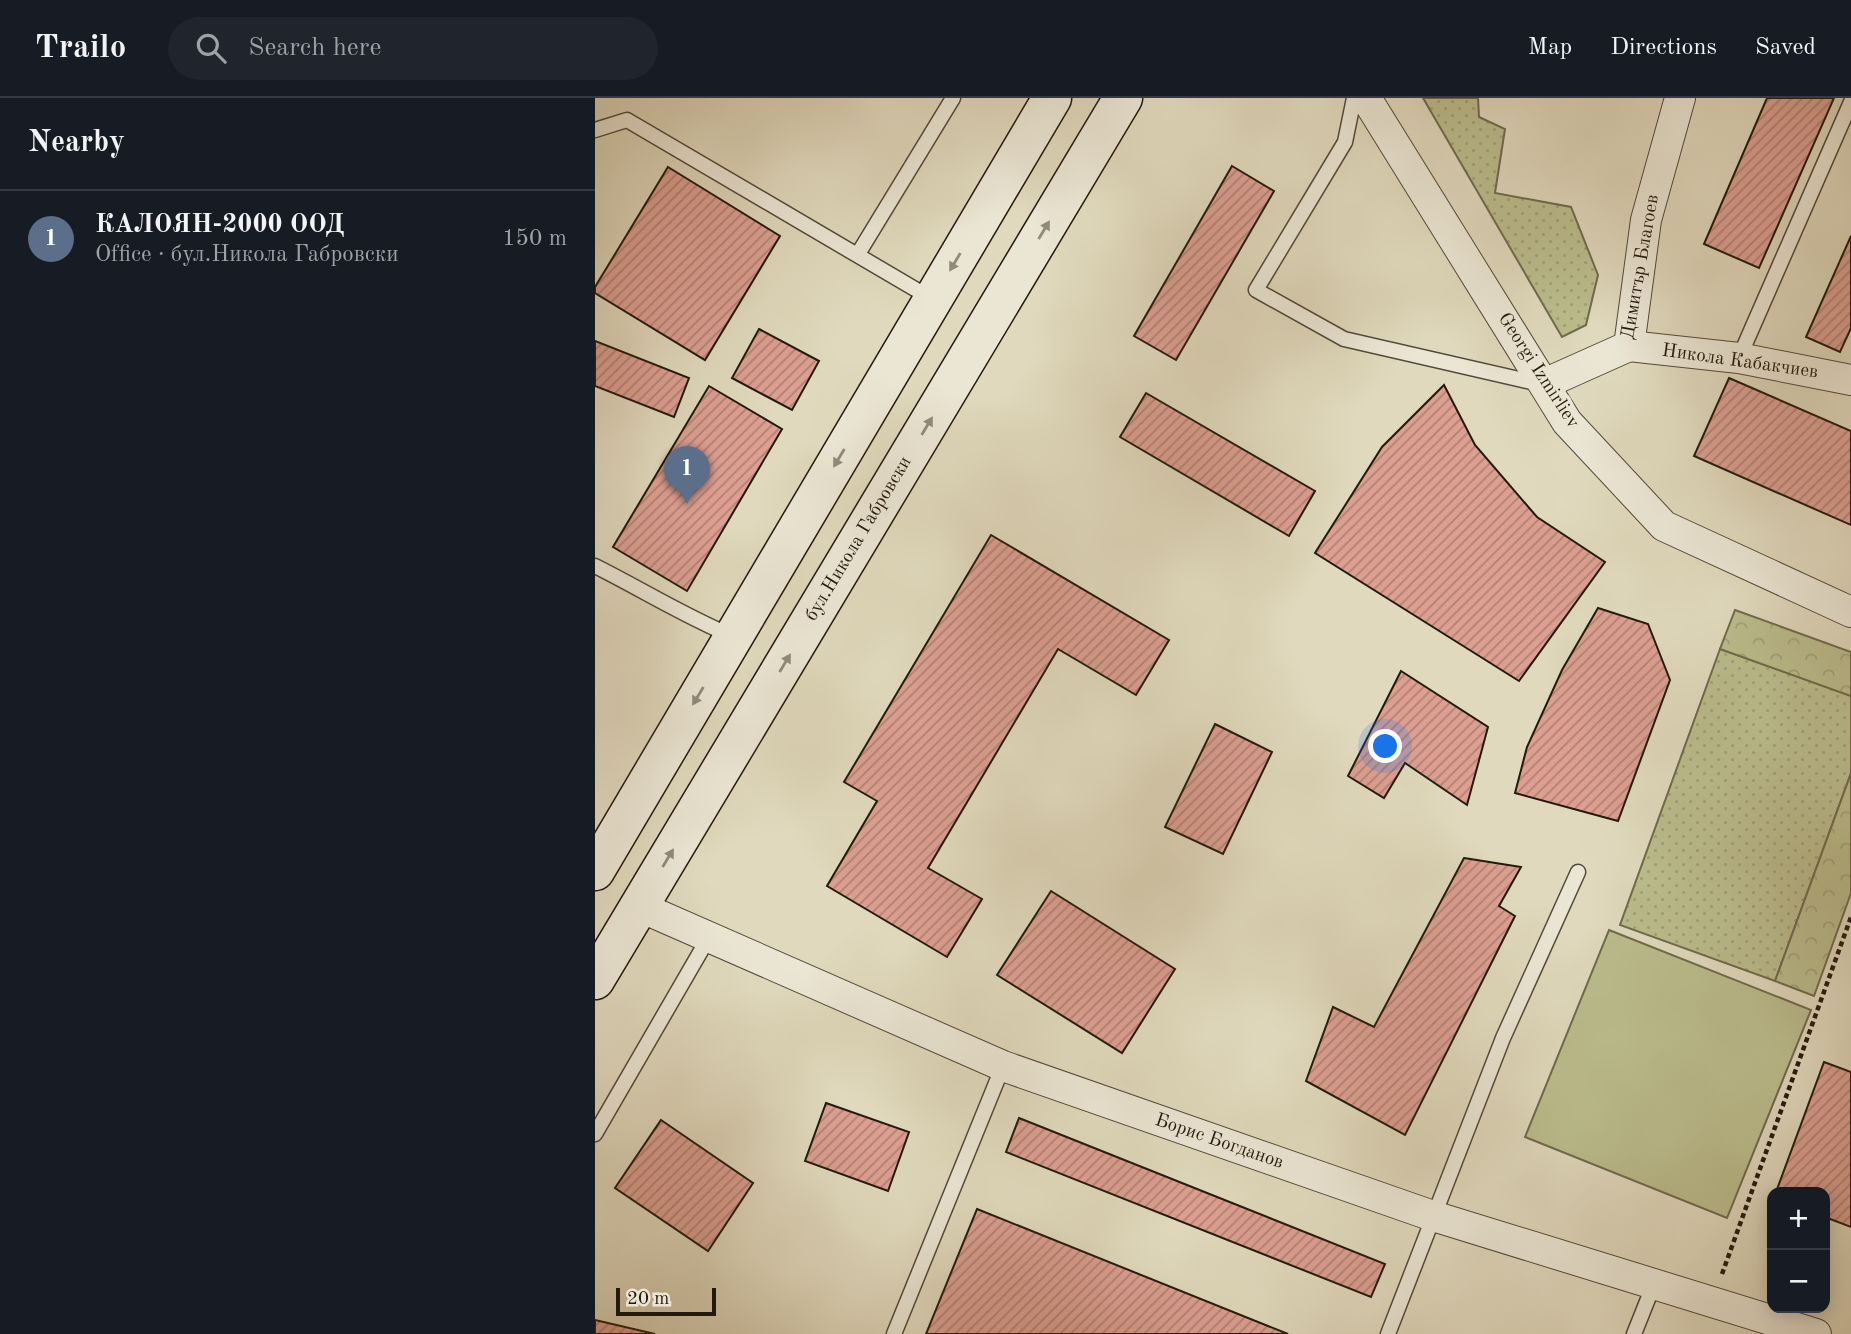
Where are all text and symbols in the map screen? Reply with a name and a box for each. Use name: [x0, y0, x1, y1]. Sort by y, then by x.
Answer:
search box: [168, 17, 658, 80]
icon: search: [192, 29, 230, 67]
text: Trailo: [35, 32, 126, 65]
text: Search here: [248, 35, 381, 61]
text: Map: [1528, 36, 1572, 60]
text: Directions: [1610, 36, 1717, 60]
text: Saved: [1755, 36, 1816, 60]
text: Nearby: [28, 128, 125, 158]
street label: Димитър Благоев: [1619, 193, 1663, 341]
text: КАЛОЯН-2000 ООД: [95, 212, 345, 238]
one-way arrow: [1037, 221, 1050, 240]
text: 1: [44, 227, 58, 250]
text: 150 m: [502, 227, 567, 250]
text: Office · бул.Никола Габровски: [95, 243, 399, 266]
one-way arrow: [948, 253, 961, 272]
street label: Georgi Izmirliev: [1494, 310, 1582, 432]
street label: Никола Кабакчиев: [1661, 342, 1819, 382]
one-way arrow: [920, 416, 933, 435]
pin: 1: [664, 446, 710, 504]
one-way arrow: [833, 449, 845, 468]
street label: бул.Никола Габровски: [802, 453, 916, 625]
one-way arrow: [778, 653, 791, 672]
one-way arrow: [692, 687, 704, 706]
your location: [1368, 729, 1402, 763]
one-way arrow: [661, 848, 674, 867]
street label: Борис Богданов: [1152, 1111, 1286, 1173]
map controls: [1767, 1187, 1830, 1313]
button: +: [1767, 1187, 1830, 1250]
button: −: [1767, 1250, 1830, 1313]
scale bar: [616, 1285, 716, 1317]
text: 20 m: [627, 1290, 669, 1309]

